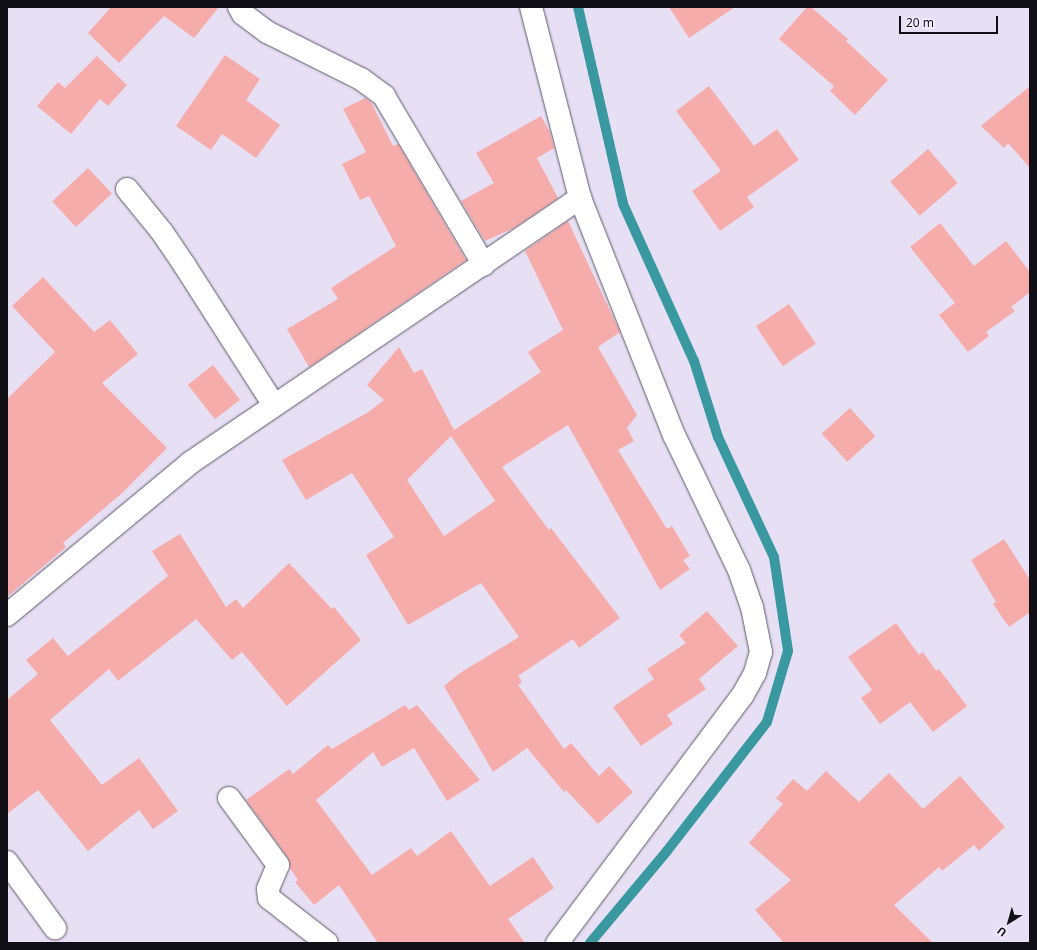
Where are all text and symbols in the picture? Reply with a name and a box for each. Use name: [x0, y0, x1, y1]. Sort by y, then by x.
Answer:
scale bar: [901, 8, 1000, 34]
text: 20 m: [906, 14, 934, 31]
north arrow: [989, 902, 1029, 942]
text: U: [994, 923, 1009, 940]

